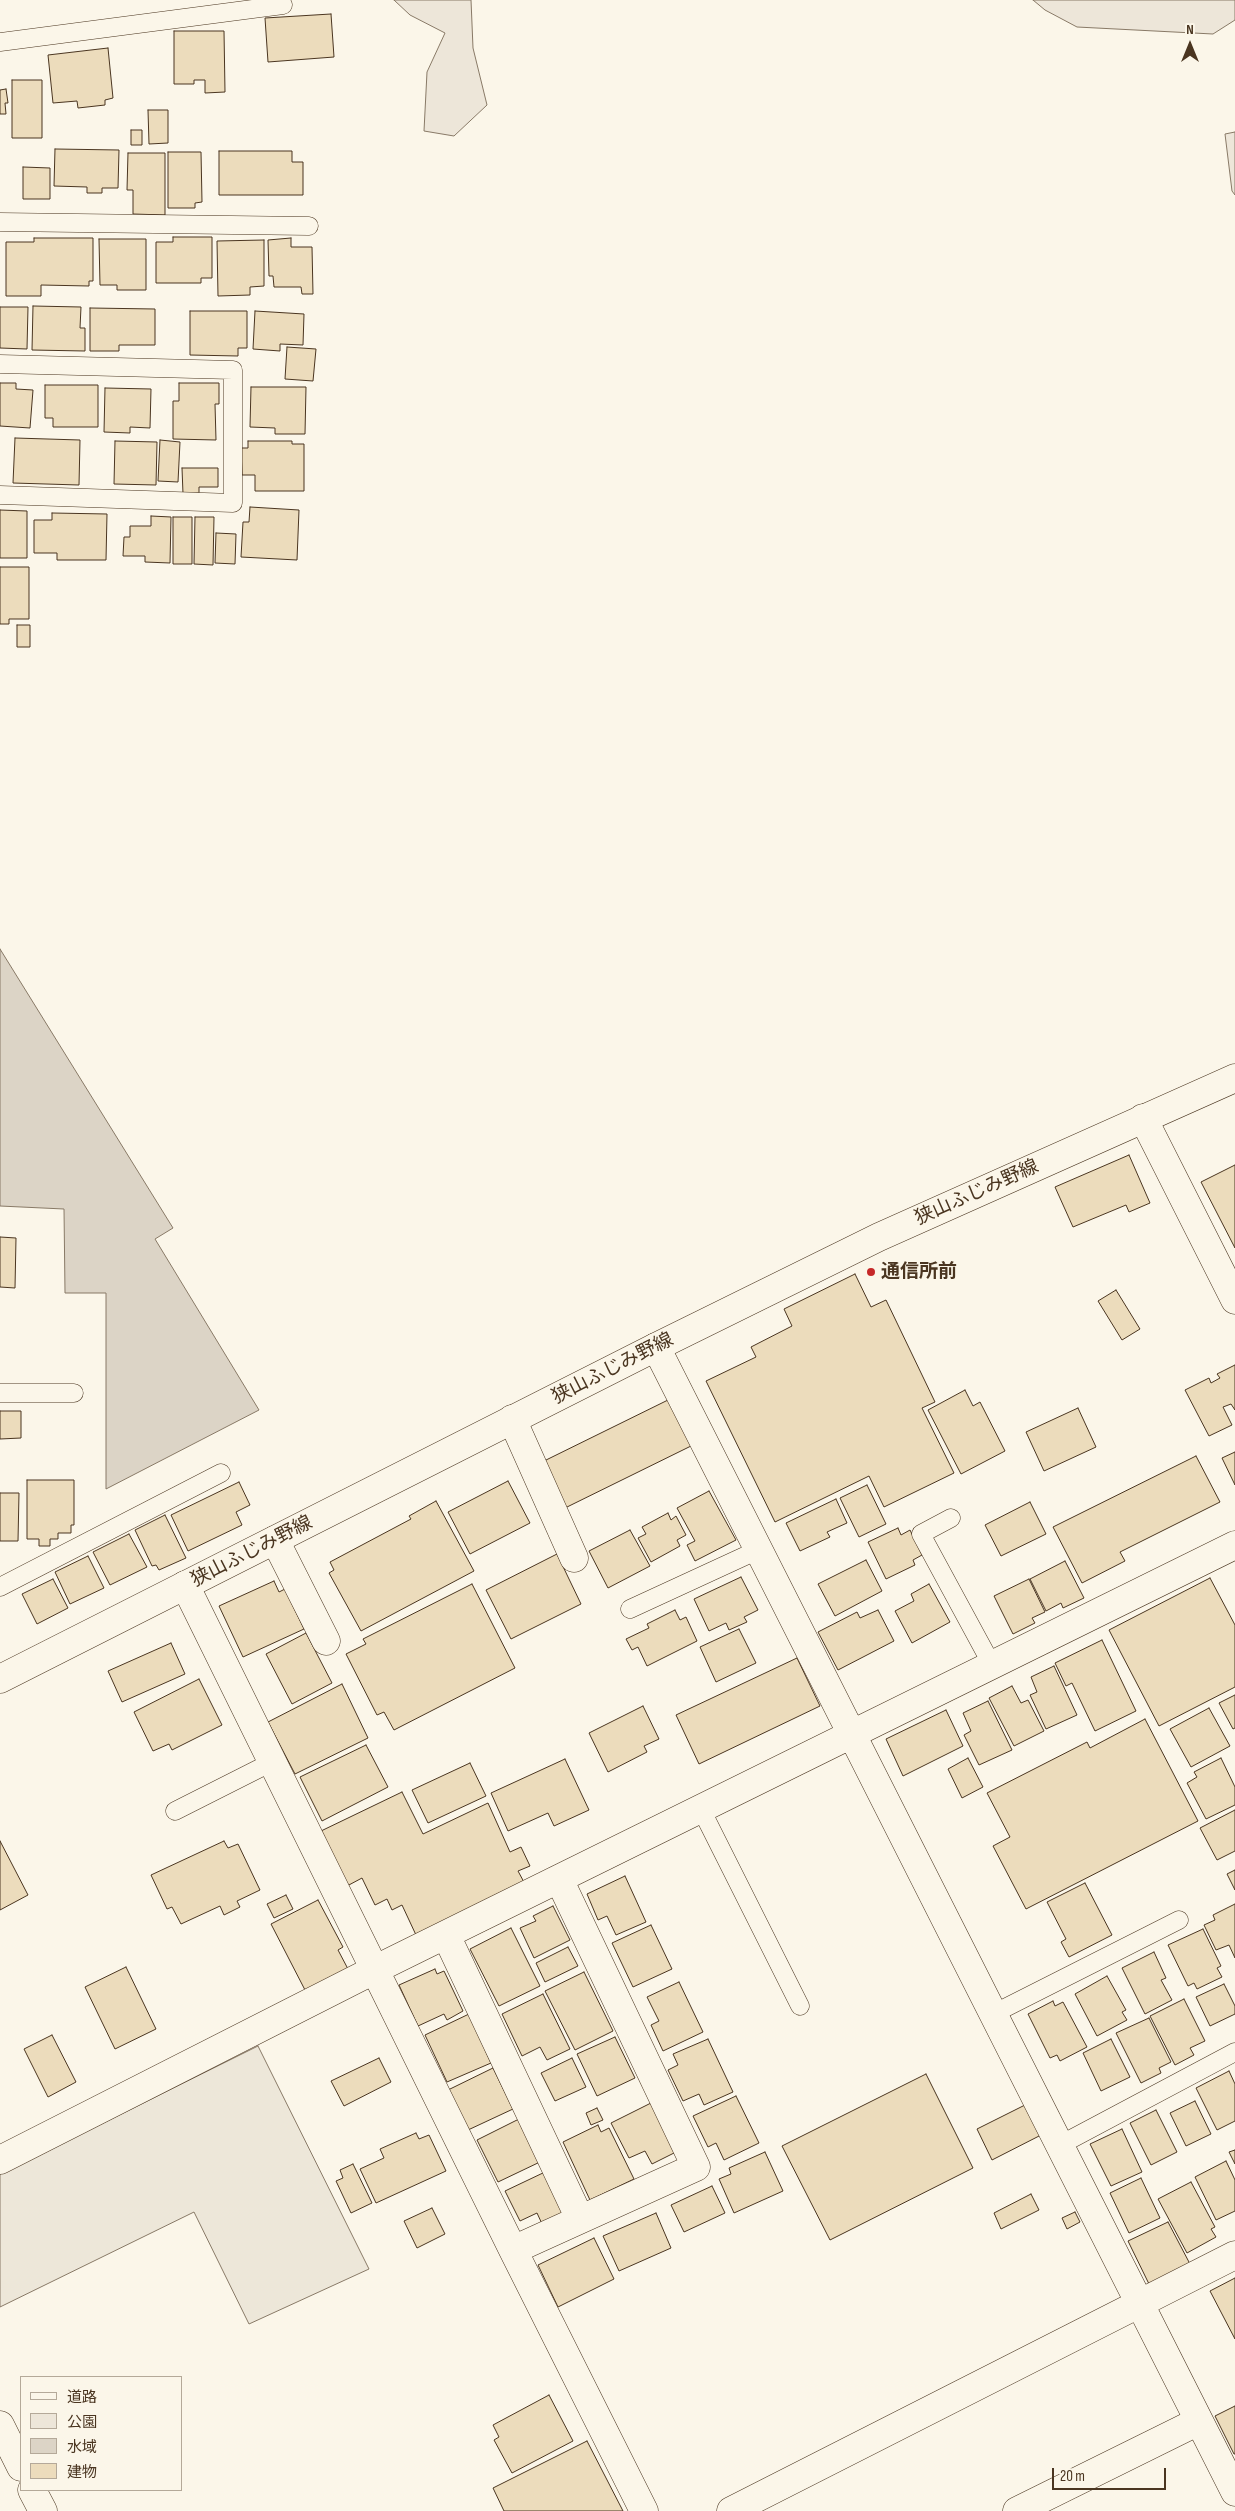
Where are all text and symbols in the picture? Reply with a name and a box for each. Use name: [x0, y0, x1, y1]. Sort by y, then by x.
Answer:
north arrow: [1165, 20, 1215, 70]
text: N: [1186, 21, 1194, 38]
street label: 狭山ふじみ野線: [912, 1156, 1042, 1230]
place label: 通信所前: [881, 1261, 957, 1283]
marker: 通信所前: [865, 1266, 877, 1278]
street label: 狭山ふじみ野線: [549, 1329, 677, 1409]
street label: 狭山ふじみ野線: [188, 1512, 316, 1592]
legend: [20, 2376, 182, 2491]
text: 道路: [67, 2388, 97, 2407]
text: 公園: [67, 2413, 97, 2432]
text: 水域: [67, 2438, 97, 2457]
scale bar: [1055, 2458, 1169, 2490]
text: 建物: [67, 2463, 97, 2482]
text: 20 m: [1060, 2467, 1085, 2486]

